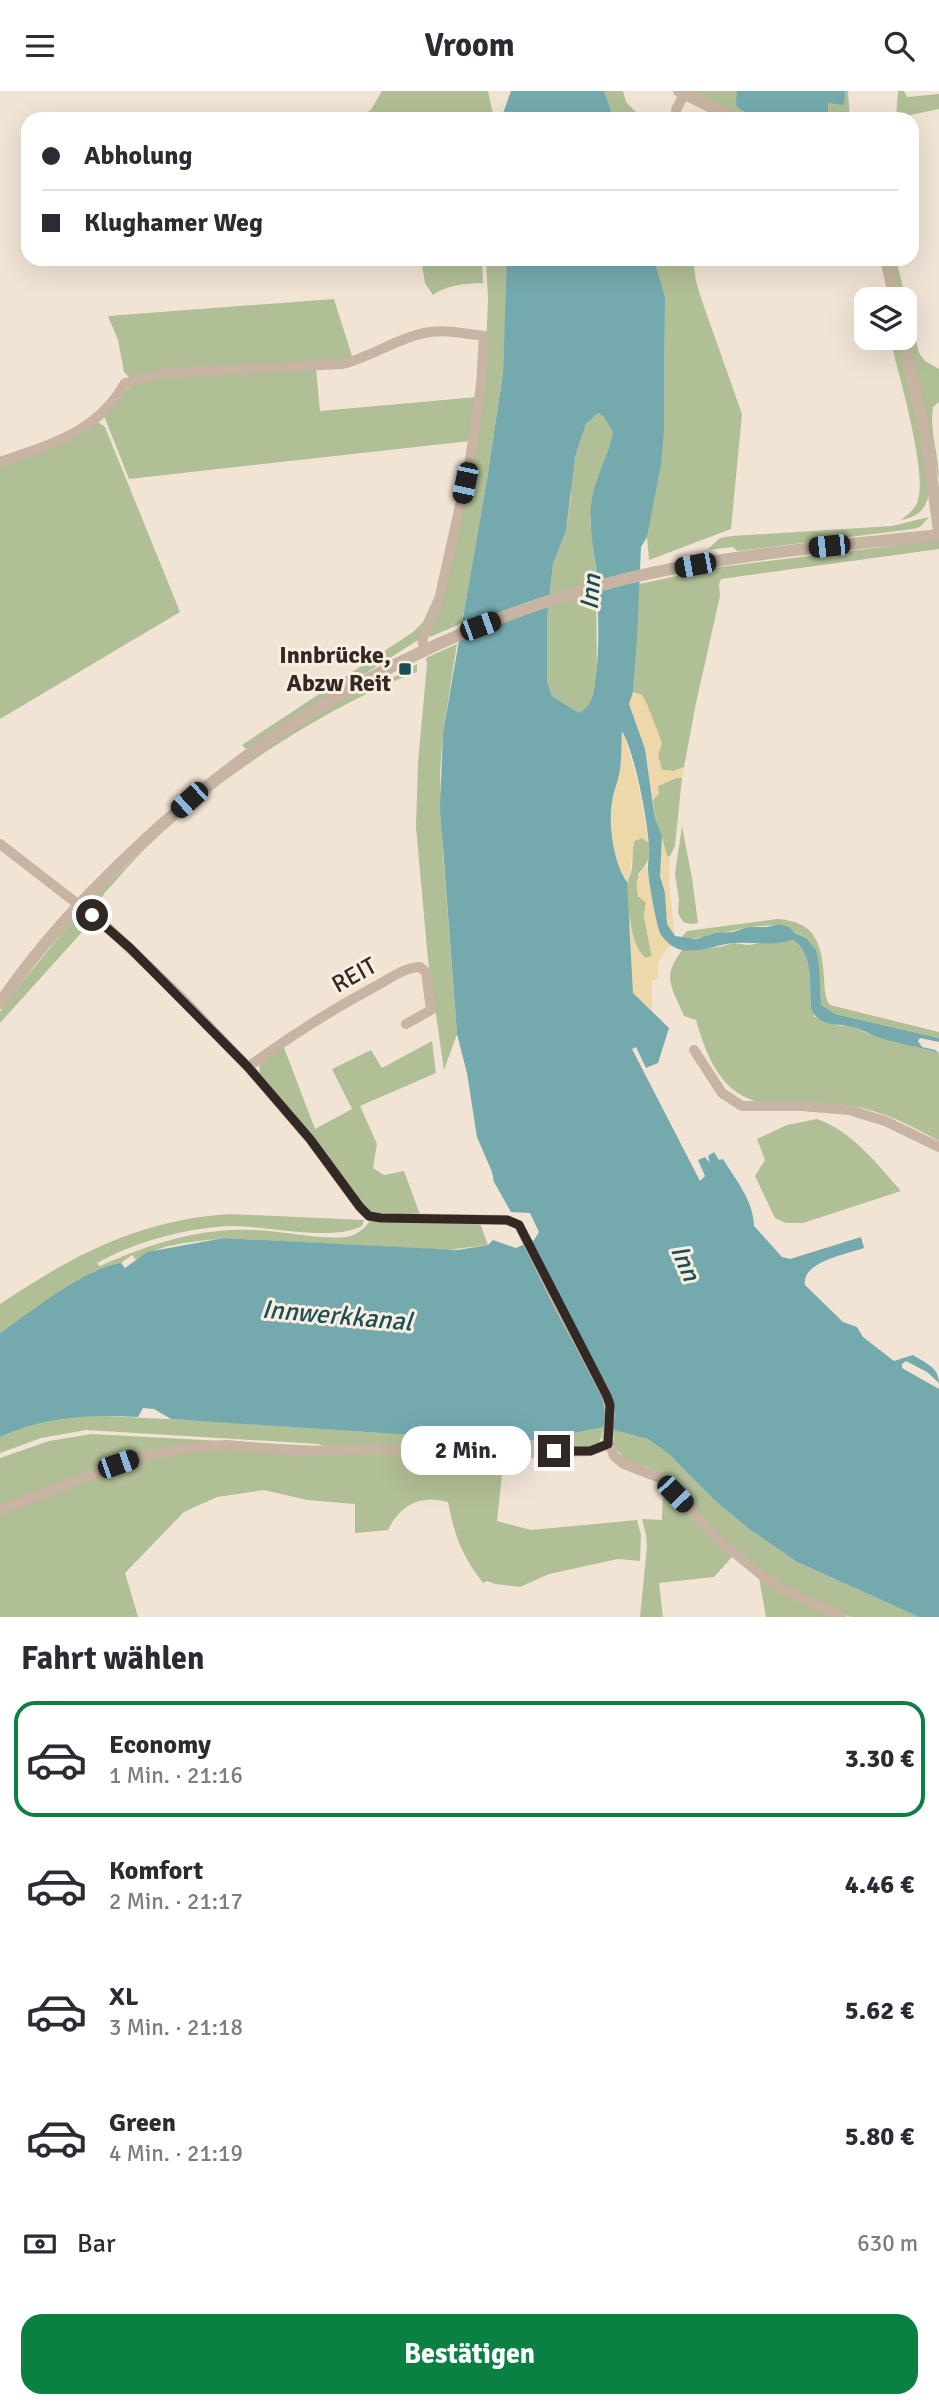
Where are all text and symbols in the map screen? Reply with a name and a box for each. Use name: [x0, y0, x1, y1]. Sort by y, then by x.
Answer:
text: Vroom: [424, 26, 515, 65]
icon: menu: [21, 27, 59, 65]
icon: search: [880, 27, 918, 65]
text: Abholung: [84, 140, 192, 172]
text: Klughamer Weg: [84, 207, 263, 239]
map controls: [854, 287, 917, 350]
button: layers: [854, 287, 917, 350]
car: [451, 460, 480, 506]
car: [808, 533, 851, 559]
car: [673, 551, 718, 579]
water label: Inn: [573, 572, 609, 611]
car: [457, 609, 504, 643]
place label: Innbrücke, Abzw Reit: [279, 640, 391, 698]
marker: Innbrücke, Abzw Reit: [397, 661, 413, 677]
car: [167, 778, 212, 822]
route start: [76, 899, 108, 931]
street label: REIT: [326, 950, 382, 999]
water label: Inn: [663, 1240, 707, 1287]
water label: Innwerkkanal: [260, 1293, 416, 1339]
callout: 2 Min.: [400, 1427, 530, 1475]
route end: [538, 1435, 570, 1467]
text: 2 Min.: [435, 1436, 497, 1465]
car: [95, 1447, 142, 1481]
car: [653, 1472, 698, 1516]
text: Fahrt wählen: [21, 1639, 205, 1678]
icon: car: [25, 1728, 88, 1791]
text: Economy: [109, 1729, 211, 1761]
text: 3.30 €: [845, 1743, 914, 1775]
text: 1 Min. · 21:16: [109, 1761, 243, 1790]
icon: car: [25, 1854, 88, 1917]
text: Komfort: [109, 1855, 203, 1887]
text: 4.46 €: [845, 1869, 914, 1901]
text: 2 Min. · 21:17: [109, 1887, 243, 1916]
icon: car: [25, 1980, 88, 2043]
text: XL: [109, 1981, 139, 2013]
text: 5.62 €: [845, 1995, 914, 2027]
text: 3 Min. · 21:18: [109, 2013, 243, 2042]
icon: car: [25, 2106, 88, 2169]
text: Green: [109, 2107, 176, 2139]
text: 5.80 €: [845, 2121, 914, 2153]
text: 4 Min. · 21:19: [109, 2139, 243, 2168]
icon: cash: [21, 2225, 59, 2263]
text: Bar: [77, 2228, 115, 2260]
text: 630 m: [857, 2229, 918, 2258]
button: Bestätigen: [21, 2314, 918, 2394]

